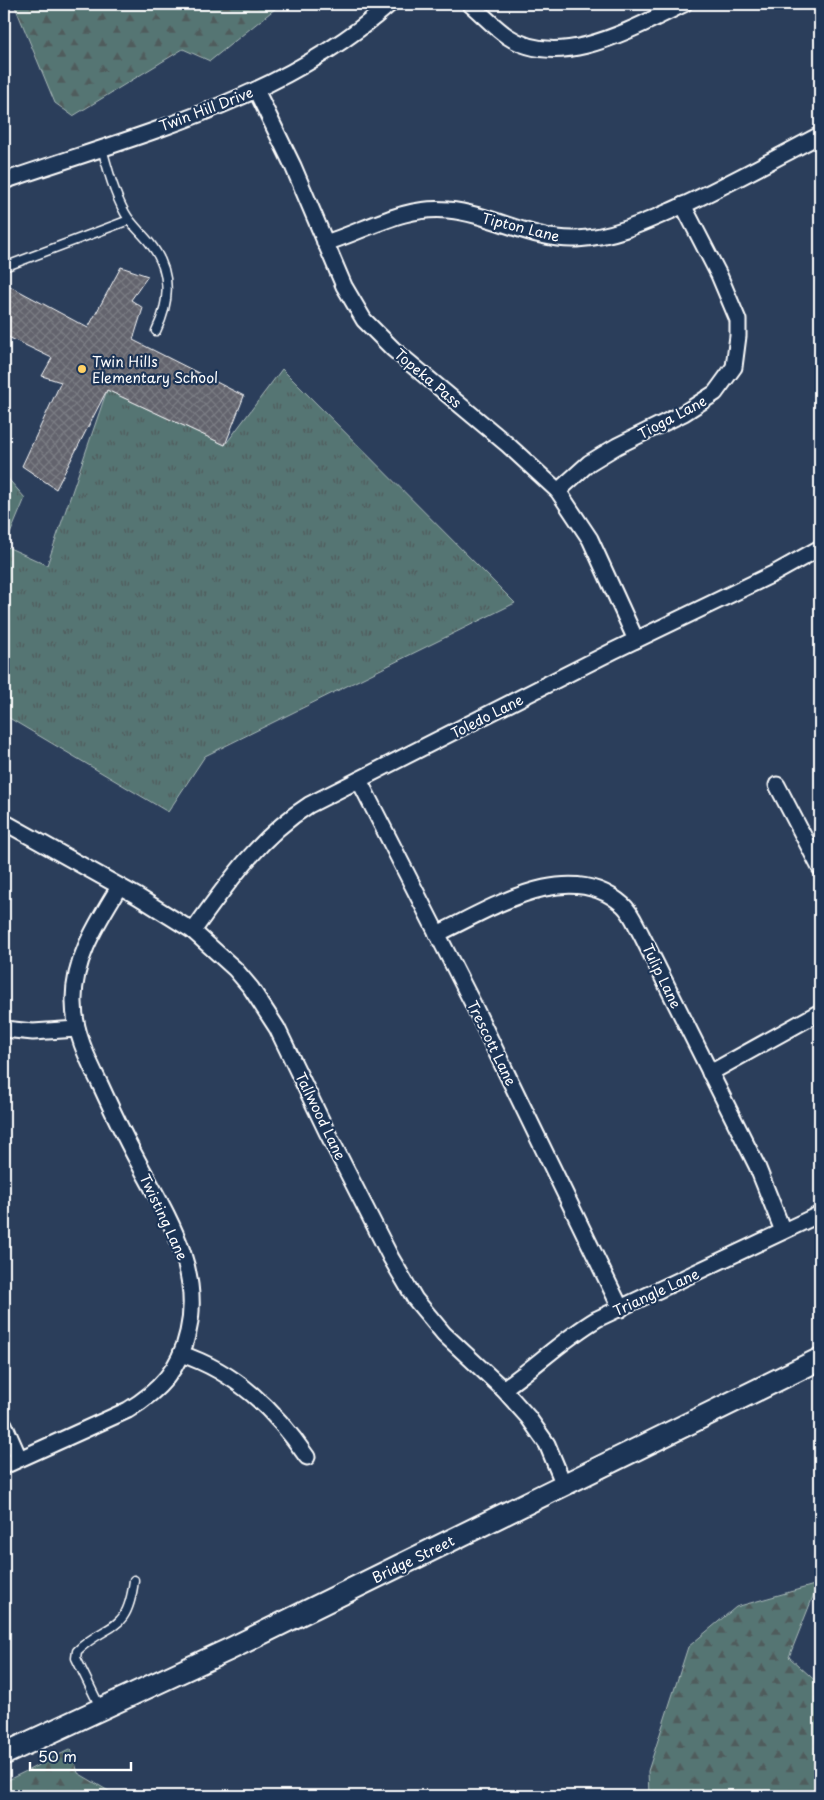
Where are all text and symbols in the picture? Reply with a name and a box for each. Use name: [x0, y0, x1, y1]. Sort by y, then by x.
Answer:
street label: Twin Hill Drive: [156, 81, 256, 137]
street label: Tipton Lane: [480, 207, 562, 247]
street label: Topeka Pass: [390, 343, 467, 413]
place label: Twin Hills Elementary School: [92, 351, 218, 388]
marker: Twin Hills Elementary School: [76, 363, 88, 375]
street label: Tioga Lane: [634, 390, 710, 444]
street label: Toledo Lane: [447, 689, 527, 743]
street label: Tulip Lane: [637, 940, 687, 1012]
street label: Trescott Lane: [462, 997, 522, 1089]
street label: Tallwood Lane: [291, 1068, 351, 1164]
street label: Twisting Lane: [135, 1170, 193, 1264]
street label: Triangle Lane: [610, 1263, 703, 1321]
street label: Bridge Street: [368, 1530, 458, 1588]
scale bar: [30, 1740, 131, 1772]
text: 50 m: [38, 1744, 77, 1767]

